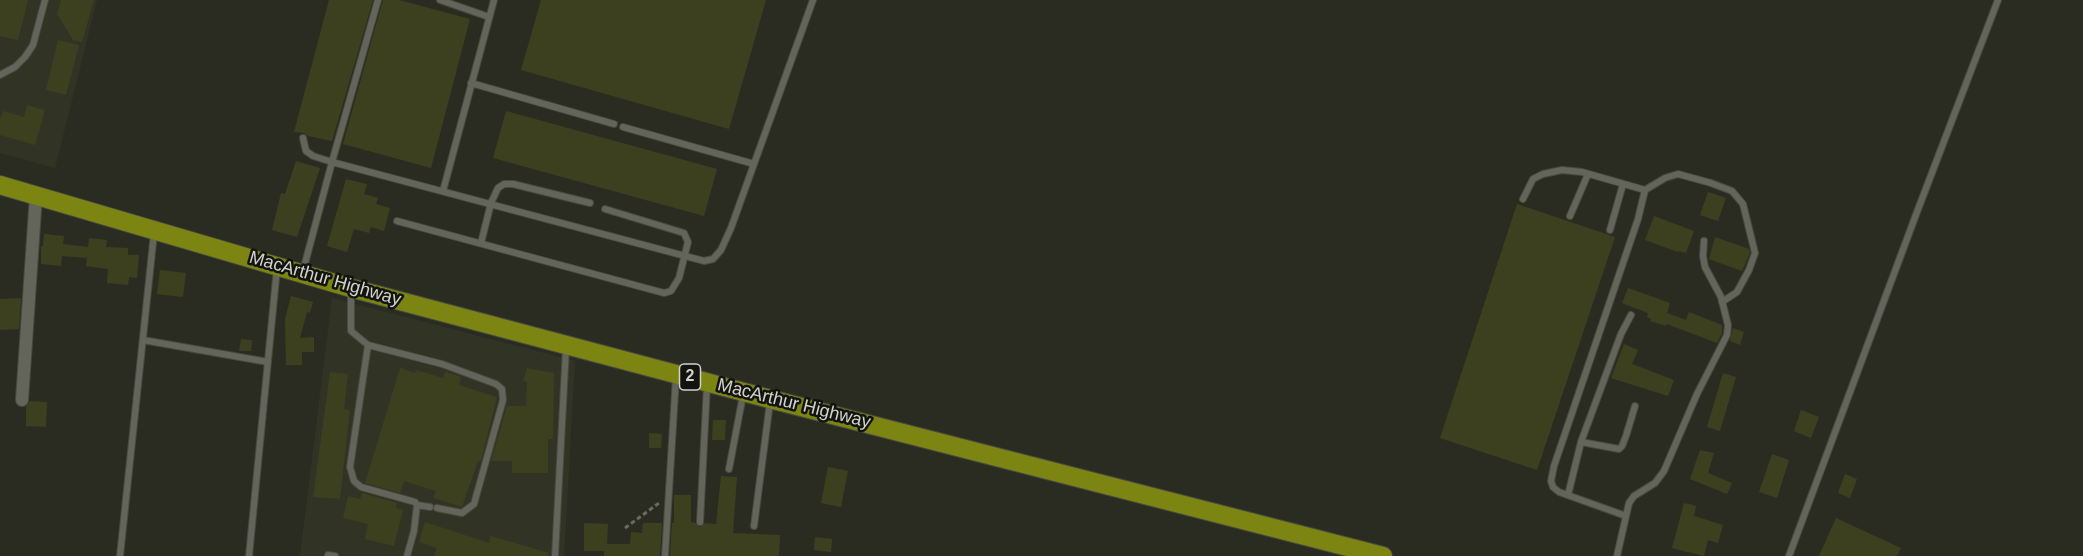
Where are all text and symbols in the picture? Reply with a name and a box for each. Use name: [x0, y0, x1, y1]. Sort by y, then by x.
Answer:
street label: MacArthur Highway: [247, 247, 403, 311]
road number: 2: [680, 364, 700, 390]
street label: MacArthur Highway: [715, 375, 873, 433]

